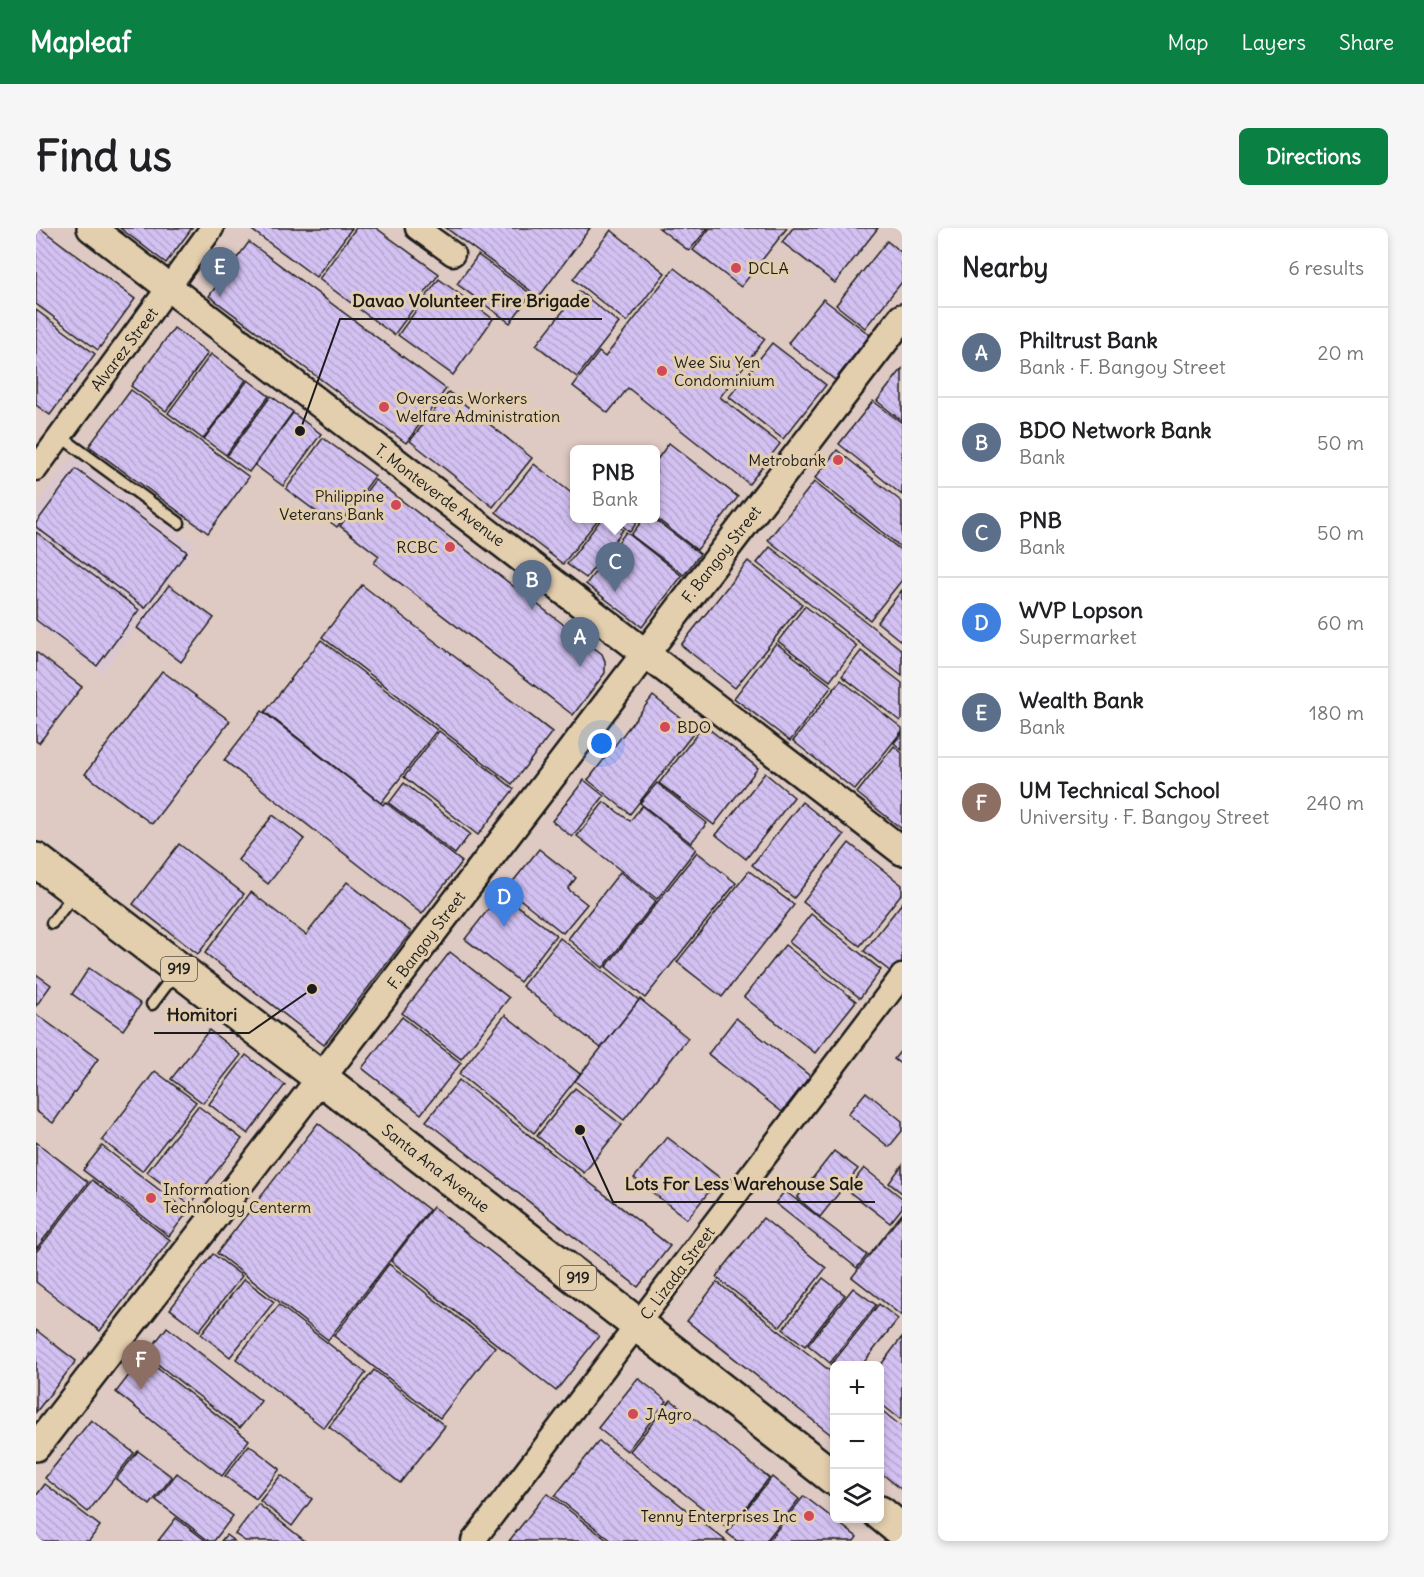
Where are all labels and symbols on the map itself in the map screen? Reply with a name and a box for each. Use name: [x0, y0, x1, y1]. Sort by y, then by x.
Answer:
pin: E: [200, 248, 240, 297]
place label: DCLA: [748, 258, 789, 278]
marker: DCLA: [729, 261, 743, 275]
callout: Davao Volunteer Fire Brigade: [340, 283, 602, 319]
text: Davao Volunteer Fire Brigade: [352, 289, 590, 312]
street label: Alvarez Street: [86, 303, 162, 395]
place label: Wee Siu Yen Condominium: [674, 352, 775, 390]
marker: Wee Siu Yen Condominium: [655, 364, 669, 378]
place label: Overseas Workers Welfare Administration: [396, 388, 560, 426]
marker: Overseas Workers Welfare Administration: [377, 400, 391, 414]
street label: T. Monteverde Avenue: [371, 440, 509, 550]
place label: Metrobank: [748, 450, 826, 470]
marker: Metrobank: [831, 453, 845, 467]
place label: Philippine Veterans Bank: [279, 486, 384, 524]
marker: Philippine Veterans Bank: [389, 498, 403, 512]
street label: F. Bangoy Street: [677, 501, 765, 606]
place label: RCBC: [396, 537, 438, 557]
marker: RCBC: [443, 540, 457, 554]
pin: C: [596, 542, 634, 592]
pin: B: [512, 560, 552, 610]
pin: A: [560, 618, 600, 667]
place label: BDO: [677, 717, 711, 737]
marker: BDO: [658, 720, 672, 734]
your location: [587, 729, 616, 758]
pin: D: [484, 878, 524, 927]
street label: F. Bangoy Street: [383, 887, 470, 993]
road number: 919: [161, 957, 197, 981]
callout: Homitori: [154, 997, 249, 1033]
text: Homitori: [167, 1003, 237, 1026]
street label: Santa Ana Avenue: [378, 1120, 494, 1216]
callout: Lots For Less Warehouse Sale: [613, 1166, 875, 1202]
text: Lots For Less Warehouse Sale: [625, 1172, 864, 1195]
place label: Information Technology Centerm: [163, 1179, 311, 1217]
marker: Information Technology Centerm: [144, 1191, 158, 1205]
street label: C. Lizada Street: [635, 1222, 719, 1324]
road number: 919: [560, 1266, 596, 1290]
pin: F: [122, 1340, 160, 1390]
place label: J Agro: [645, 1404, 692, 1424]
marker: J Agro: [626, 1407, 640, 1421]
place label: Tenny Enterprises Inc: [640, 1506, 797, 1526]
marker: Tenny Enterprises Inc: [802, 1509, 816, 1523]

